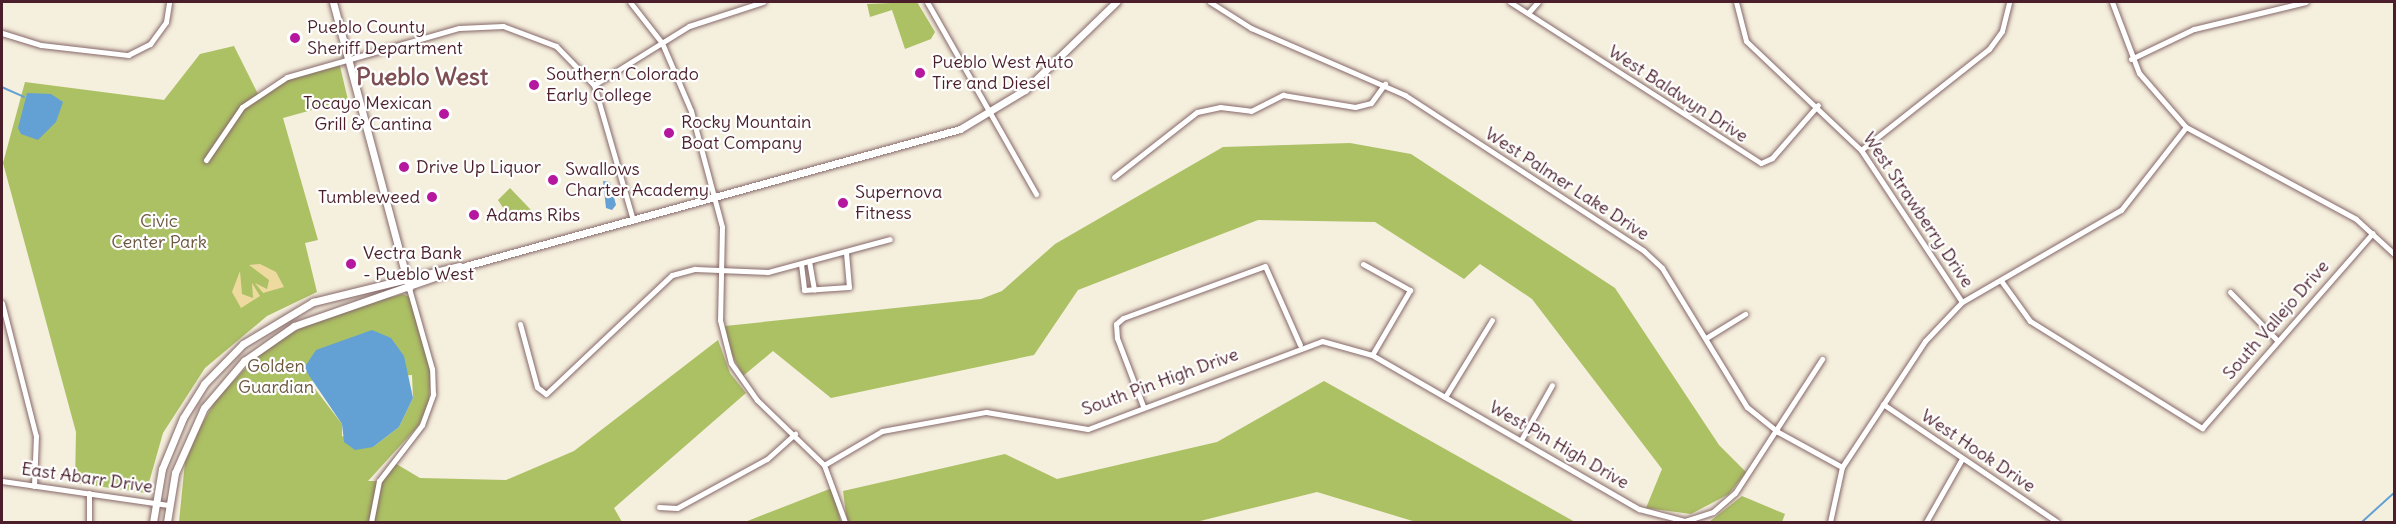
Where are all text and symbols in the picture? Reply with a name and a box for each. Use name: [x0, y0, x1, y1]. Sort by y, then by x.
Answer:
place label: Pueblo County Sheriff Department: [307, 17, 463, 60]
marker: Pueblo County Sheriff Department: [288, 31, 302, 45]
street label: West Baldwyn Drive: [1604, 41, 1752, 147]
place label: Pueblo West Auto Tire and Diesel: [932, 52, 1073, 94]
district label: Pueblo West: [356, 63, 488, 91]
place label: Southern Colorado Early College: [546, 64, 699, 106]
marker: Pueblo West Auto Tire and Diesel: [913, 66, 927, 80]
marker: Southern Colorado Early College: [527, 78, 541, 92]
place label: Tocayo Mexican Grill & Cantina: [303, 93, 432, 136]
marker: Tocayo Mexican Grill & Cantina: [437, 107, 451, 121]
place label: Rocky Mountain Boat Company: [681, 112, 811, 154]
street label: West Palmer Lake Drive: [1481, 123, 1653, 245]
marker: Rocky Mountain Boat Company: [662, 126, 676, 140]
street label: West Strawberry Drive: [1858, 128, 1978, 292]
place label: Drive Up Liquor: [416, 156, 541, 178]
place label: Swallows Charter Academy: [565, 159, 709, 201]
marker: Drive Up Liquor: [397, 160, 411, 174]
marker: Swallows Charter Academy: [546, 173, 560, 187]
place label: Supernova Fitness: [855, 182, 942, 224]
place label: Tumbleweed: [318, 186, 420, 208]
marker: Tumbleweed: [425, 190, 439, 204]
marker: Supernova Fitness: [836, 196, 850, 210]
place label: Adams Ribs: [486, 204, 580, 226]
marker: Adams Ribs: [467, 208, 481, 222]
park label: Civic Center Park: [111, 211, 207, 254]
place label: Vectra Bank - Pueblo West: [363, 243, 474, 286]
street label: South Vallejo Drive: [2218, 256, 2334, 384]
marker: Vectra Bank - Pueblo West: [344, 257, 358, 271]
street label: South Pin High Drive: [1079, 344, 1241, 420]
park label: Golden Guardian: [238, 356, 314, 398]
street label: West Pin High Drive: [1485, 396, 1633, 494]
street label: West Hook Drive: [1917, 405, 2039, 497]
street label: East Abarr Drive: [20, 458, 154, 498]

